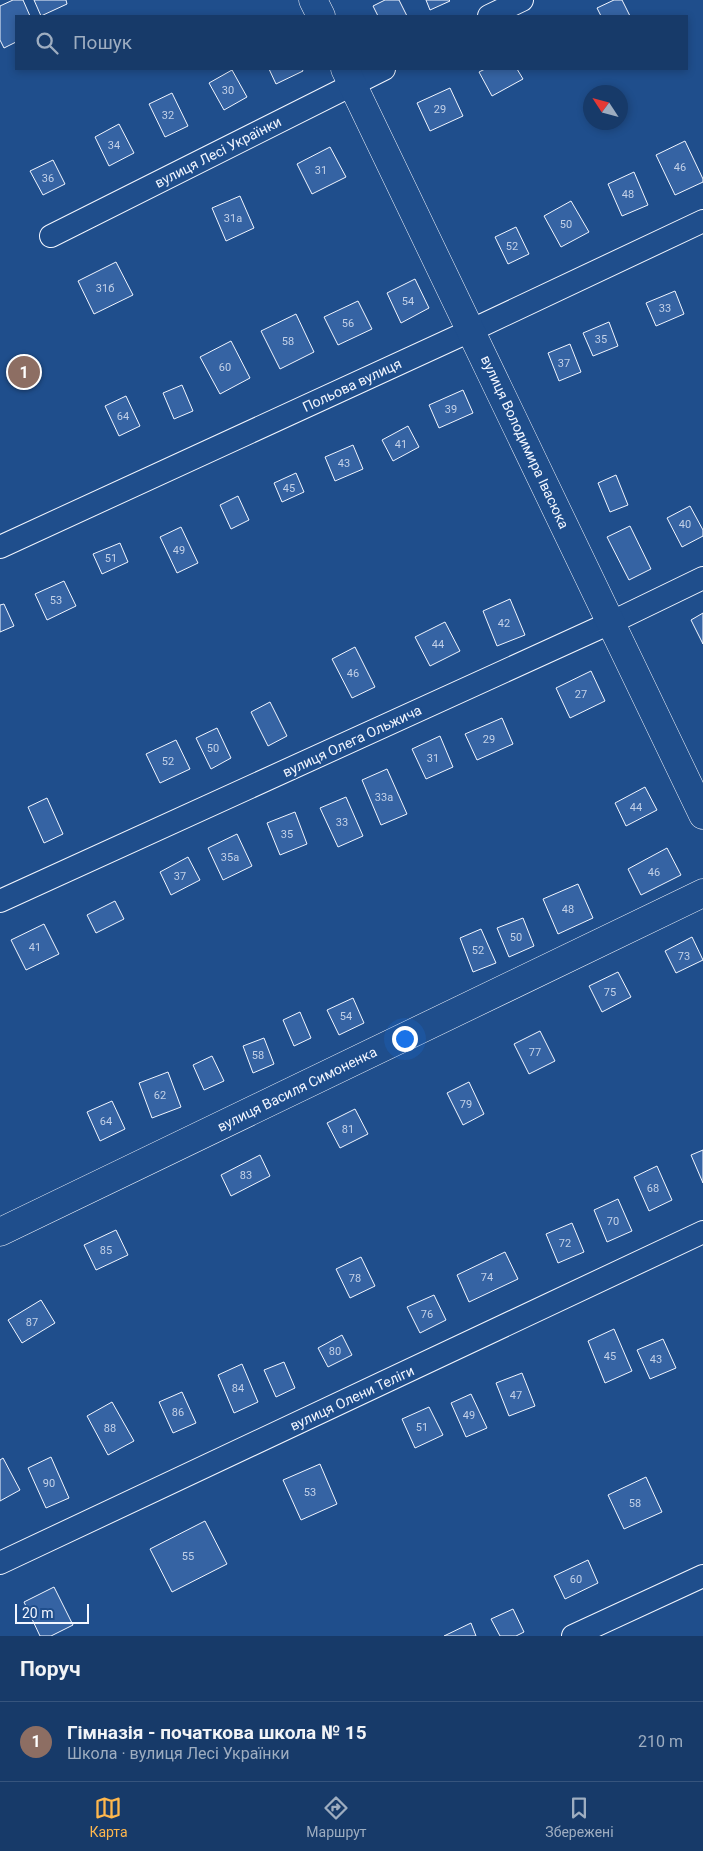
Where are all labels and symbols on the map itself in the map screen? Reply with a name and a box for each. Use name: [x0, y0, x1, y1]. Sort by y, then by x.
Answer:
house number: 30: [222, 84, 234, 97]
north arrow: [583, 85, 628, 130]
house number: 29: [434, 103, 446, 116]
house number: 32: [162, 109, 174, 122]
street label: вулиця Лесі Українки: [152, 113, 284, 191]
house number: 34: [108, 139, 120, 152]
house number: 46: [674, 161, 686, 174]
house number: 31: [315, 164, 327, 177]
house number: 36: [42, 172, 54, 185]
house number: 48: [622, 188, 634, 201]
house number: 31а: [224, 212, 242, 225]
house number: 50: [560, 218, 572, 231]
house number: 52: [506, 240, 518, 253]
house number: 31б: [96, 282, 114, 295]
house number: 54: [402, 295, 414, 308]
house number: 33: [659, 302, 671, 315]
house number: 56: [342, 317, 354, 330]
house number: 35: [595, 333, 607, 346]
house number: 58: [282, 335, 294, 348]
pin: 1: [8, 353, 40, 391]
street label: вулиця Володимира Івасюка: [478, 353, 572, 531]
street label: Польова вулиця: [300, 355, 404, 415]
house number: 37: [558, 357, 570, 370]
house number: 60: [219, 361, 231, 374]
house number: 39: [445, 403, 457, 416]
house number: 64: [117, 410, 129, 423]
house number: 41: [395, 438, 407, 451]
house number: 43: [338, 457, 350, 470]
house number: 45: [283, 482, 295, 495]
house number: 40: [679, 518, 691, 531]
house number: 49: [173, 544, 185, 557]
house number: 51: [105, 552, 117, 565]
house number: 53: [50, 594, 62, 607]
house number: 42: [498, 617, 510, 630]
house number: 44: [432, 638, 444, 651]
house number: 46: [347, 667, 359, 680]
house number: 27: [575, 688, 587, 701]
street label: вулиця Олега Ольжича: [280, 702, 424, 780]
house number: 29: [483, 733, 495, 746]
house number: 50: [207, 742, 219, 755]
house number: 31: [427, 752, 439, 765]
house number: 52: [162, 755, 174, 768]
house number: 33а: [375, 791, 393, 804]
house number: 44: [630, 801, 642, 814]
house number: 33: [336, 816, 348, 829]
house number: 35: [281, 828, 293, 841]
house number: 35а: [221, 851, 239, 864]
house number: 46: [648, 866, 660, 879]
house number: 37: [174, 870, 186, 883]
house number: 48: [562, 903, 574, 916]
house number: 50: [510, 931, 522, 944]
house number: 41: [29, 941, 41, 954]
house number: 52: [472, 944, 484, 957]
house number: 73: [678, 950, 690, 963]
house number: 75: [604, 986, 616, 999]
house number: 54: [340, 1010, 352, 1023]
your location: [392, 1026, 418, 1052]
street label: вулиця Василя Симоненка: [215, 1043, 379, 1135]
house number: 77: [529, 1046, 541, 1059]
house number: 58: [252, 1049, 264, 1062]
house number: 62: [154, 1089, 166, 1102]
house number: 79: [460, 1098, 472, 1111]
house number: 64: [100, 1115, 112, 1128]
house number: 81: [342, 1123, 354, 1136]
house number: 83: [240, 1169, 252, 1182]
house number: 68: [647, 1182, 659, 1195]
house number: 70: [607, 1215, 619, 1228]
house number: 72: [559, 1237, 571, 1250]
house number: 85: [100, 1244, 112, 1257]
house number: 74: [481, 1271, 493, 1284]
house number: 78: [349, 1272, 361, 1285]
house number: 76: [421, 1308, 433, 1321]
house number: 87: [26, 1316, 38, 1329]
house number: 80: [329, 1345, 341, 1358]
house number: 45: [604, 1350, 616, 1363]
house number: 43: [650, 1353, 662, 1366]
street label: вулиця Олени Теліги: [287, 1362, 417, 1434]
house number: 84: [232, 1382, 244, 1395]
house number: 47: [510, 1389, 522, 1402]
house number: 86: [172, 1406, 184, 1419]
house number: 49: [463, 1409, 475, 1422]
house number: 51: [416, 1421, 428, 1434]
house number: 88: [104, 1422, 116, 1435]
house number: 90: [43, 1477, 55, 1490]
house number: 53: [304, 1486, 316, 1499]
house number: 58: [629, 1497, 641, 1510]
house number: 55: [182, 1550, 194, 1563]
house number: 60: [570, 1573, 582, 1586]
scale bar: [15, 1601, 89, 1624]

